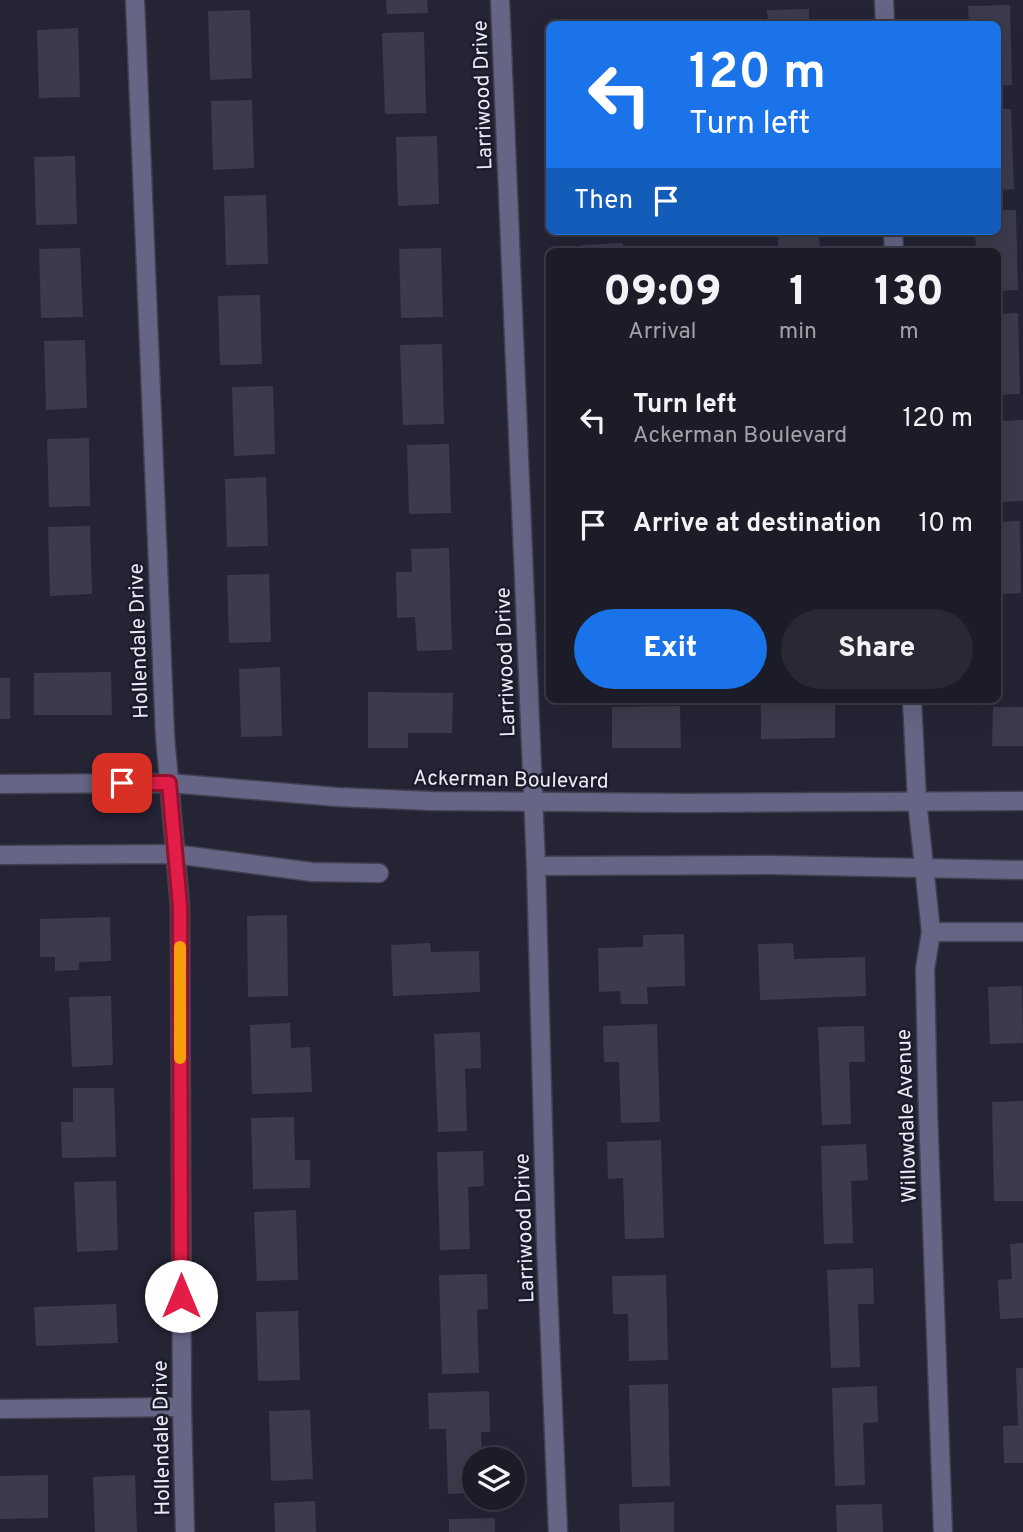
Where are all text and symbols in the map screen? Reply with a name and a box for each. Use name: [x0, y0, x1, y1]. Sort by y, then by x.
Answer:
street label: Larriwood Drive: [467, 20, 500, 170]
text: 120 m: [689, 44, 826, 106]
icon: left: [574, 49, 665, 140]
text: Turn left: [689, 105, 810, 145]
icon: arrive: [647, 182, 685, 220]
text: Then: [574, 185, 633, 218]
text: 09:09: [603, 267, 721, 320]
text: 1: [789, 267, 806, 320]
text: 130: [874, 267, 944, 320]
text: Arrival: [628, 318, 697, 347]
text: min: [779, 318, 817, 347]
text: m: [899, 318, 919, 347]
text: Turn left: [633, 389, 737, 422]
icon: left: [574, 401, 612, 439]
text: 120 m: [903, 403, 973, 436]
text: Ackerman Boulevard: [633, 422, 847, 451]
icon: arrive: [574, 506, 612, 544]
text: Arrive at destination: [633, 508, 881, 541]
text: 10 m: [918, 508, 973, 541]
street label: Hollendale Drive: [123, 563, 156, 719]
street label: Larriwood Drive: [490, 587, 523, 737]
button: Exit: [574, 609, 767, 689]
button: Share: [781, 609, 973, 689]
pin: [92, 753, 152, 813]
icon: arrive: [103, 764, 141, 802]
street label: Ackerman Boulevard: [413, 765, 609, 796]
street label: Willowdale Avenue: [891, 1028, 924, 1203]
street label: Larriwood Drive: [509, 1153, 542, 1303]
position arrow: [144, 1259, 218, 1333]
street label: Hollendale Drive: [148, 1360, 177, 1516]
map controls: [462, 1447, 525, 1510]
button: layers: [462, 1447, 525, 1510]

